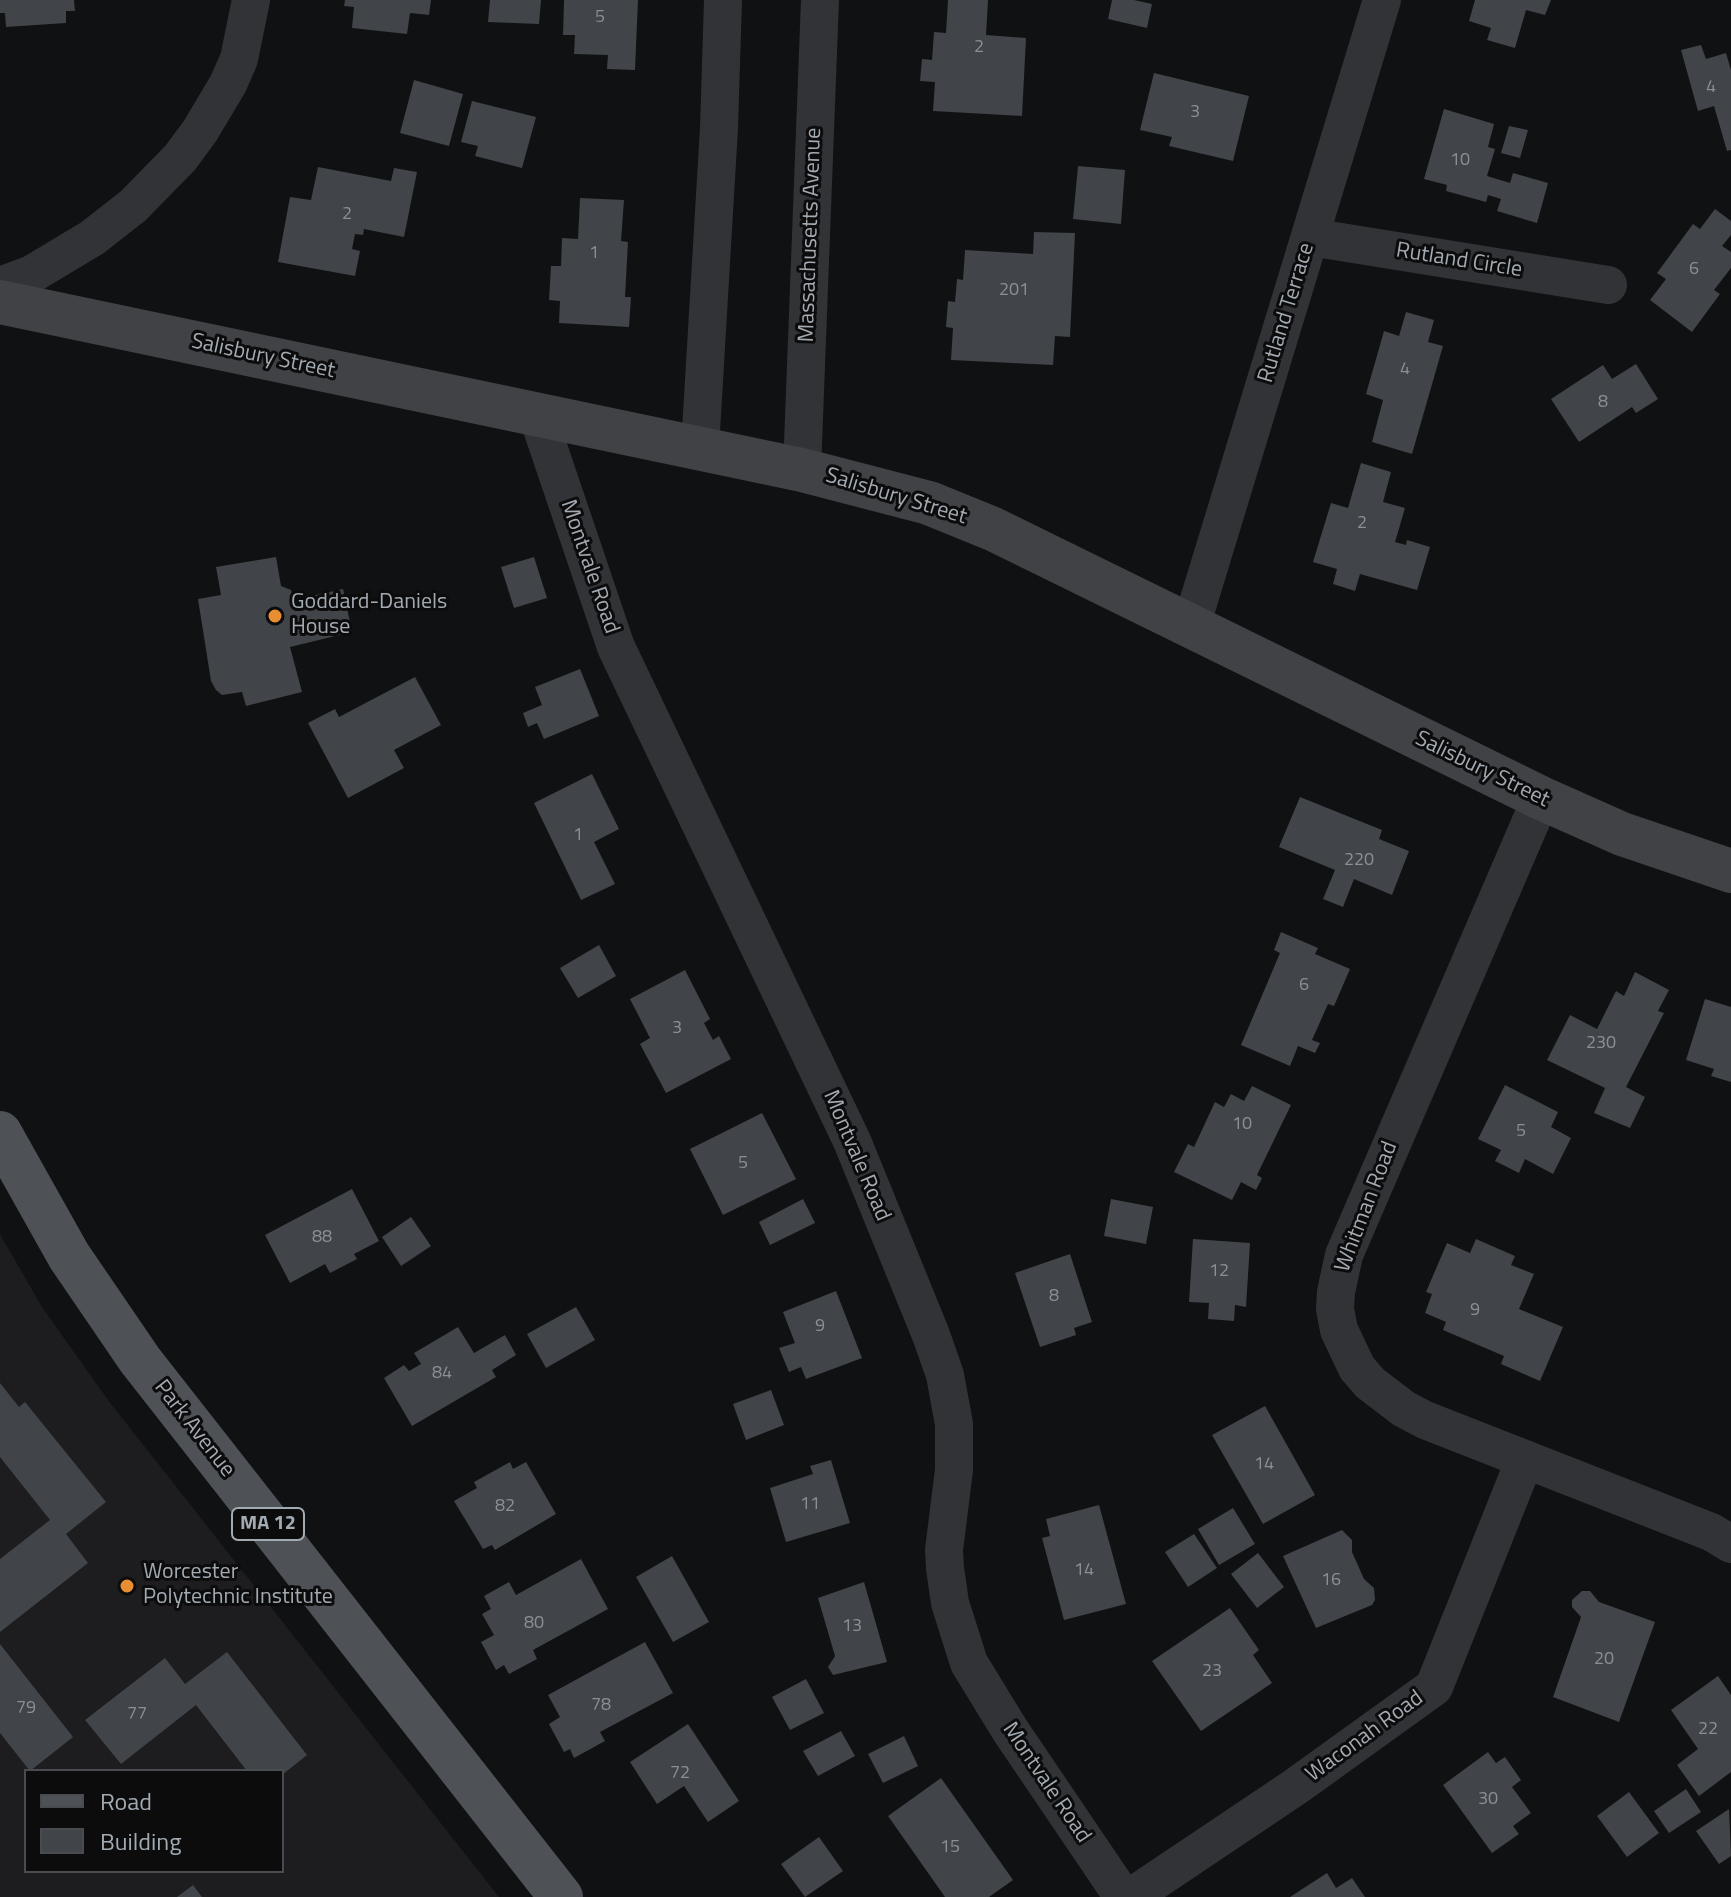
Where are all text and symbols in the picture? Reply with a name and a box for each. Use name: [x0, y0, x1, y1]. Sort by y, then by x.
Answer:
house number: 5: [595, 7, 605, 29]
house number: 2: [974, 37, 984, 59]
house number: 4: [1706, 77, 1716, 99]
house number: 3: [1190, 102, 1200, 124]
street label: Massachusetts Avenue: [794, 127, 828, 343]
house number: 10: [1450, 150, 1470, 172]
house number: 2: [342, 204, 352, 226]
street label: Rutland Circle: [1394, 238, 1524, 284]
street label: Rutland Terrace: [1253, 240, 1321, 386]
house number: 1: [589, 243, 599, 265]
house number: 6: [1689, 259, 1699, 281]
house number: 201: [999, 280, 1029, 302]
street label: Salisbury Street: [189, 329, 337, 385]
house number: 4: [1400, 359, 1410, 381]
house number: 8: [1598, 392, 1608, 414]
street label: Salisbury Street: [822, 463, 970, 531]
street label: Montvale Road: [554, 497, 624, 637]
house number: 2: [1357, 513, 1367, 535]
place label: Goddard-Daniels House: [291, 590, 447, 642]
marker: Goddard-Daniels House: [266, 607, 284, 625]
street label: Salisbury Street: [1411, 726, 1553, 814]
house number: 1: [573, 825, 583, 847]
house number: 220: [1344, 850, 1374, 872]
house number: 6: [1299, 975, 1309, 997]
house number: 3: [672, 1018, 682, 1040]
house number: 230: [1586, 1033, 1616, 1055]
street label: Montvale Road: [817, 1087, 895, 1225]
house number: 10: [1232, 1114, 1252, 1136]
house number: 5: [1516, 1121, 1526, 1143]
street label: Whitman Road: [1330, 1138, 1404, 1276]
house number: 5: [738, 1153, 748, 1175]
house number: 88: [312, 1227, 332, 1249]
house number: 12: [1209, 1261, 1229, 1283]
house number: 8: [1049, 1286, 1059, 1308]
house number: 9: [1470, 1300, 1480, 1322]
house number: 9: [815, 1316, 825, 1338]
house number: 84: [432, 1363, 452, 1385]
street label: Park Avenue: [148, 1375, 240, 1483]
house number: 14: [1254, 1454, 1274, 1476]
house number: 11: [800, 1494, 820, 1516]
house number: 82: [495, 1496, 515, 1518]
road number: MA 12: [232, 1508, 304, 1540]
place label: Worcester Polytechnic Institute: [143, 1560, 333, 1612]
house number: 14: [1074, 1560, 1094, 1582]
house number: 16: [1321, 1570, 1341, 1592]
marker: Worcester Polytechnic Institute: [118, 1577, 136, 1595]
house number: 80: [524, 1613, 544, 1635]
house number: 13: [842, 1616, 862, 1638]
house number: 20: [1594, 1649, 1614, 1671]
house number: 23: [1202, 1661, 1222, 1683]
street label: Waconah Road: [1301, 1686, 1429, 1788]
house number: 78: [591, 1695, 611, 1717]
house number: 79: [16, 1698, 36, 1720]
house number: 77: [127, 1704, 147, 1726]
street label: Montvale Road: [996, 1718, 1096, 1848]
house number: 22: [1698, 1719, 1718, 1741]
house number: 72: [670, 1763, 690, 1785]
legend: [24, 1769, 284, 1873]
text: Road: [100, 1783, 152, 1819]
house number: 30: [1478, 1789, 1498, 1811]
text: Building: [100, 1823, 182, 1859]
house number: 15: [940, 1837, 960, 1859]

